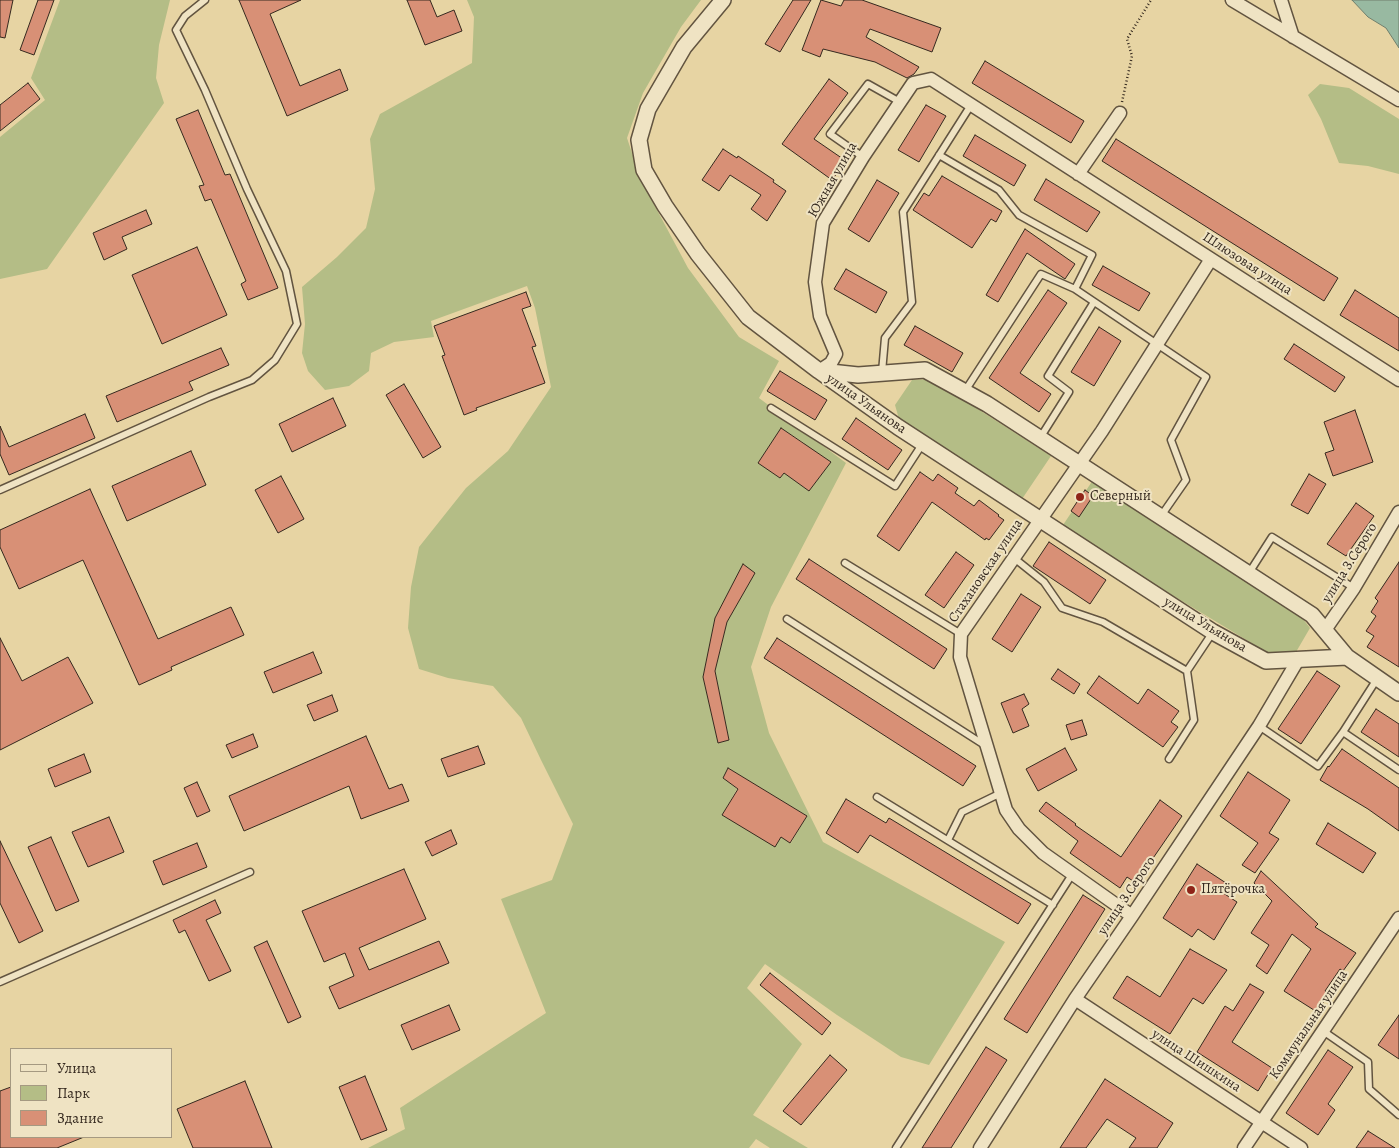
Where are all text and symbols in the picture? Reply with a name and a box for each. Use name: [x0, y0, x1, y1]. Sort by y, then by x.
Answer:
street label: Южная улица: [805, 139, 861, 221]
street label: Шлюзовая улица: [1199, 229, 1295, 299]
street label: улица Ульянова: [823, 370, 909, 438]
place label: Северный: [1090, 489, 1151, 505]
marker: Северный: [1074, 491, 1086, 503]
street label: Стахановская улица: [945, 516, 1027, 626]
street label: улица З.Серого: [1319, 520, 1381, 606]
street label: улица Ульянова: [1160, 594, 1250, 656]
street label: улица З.Серого: [1095, 854, 1159, 938]
place label: Пятёрочка: [1201, 882, 1265, 898]
marker: Пятёрочка: [1185, 884, 1197, 896]
street label: Коммунальная улица: [1266, 967, 1352, 1083]
street label: улица Шишкина: [1148, 1026, 1244, 1096]
legend: [10, 1048, 172, 1138]
text: Улица: [57, 1058, 96, 1078]
text: Парк: [57, 1083, 90, 1103]
text: Здание: [57, 1108, 104, 1128]

